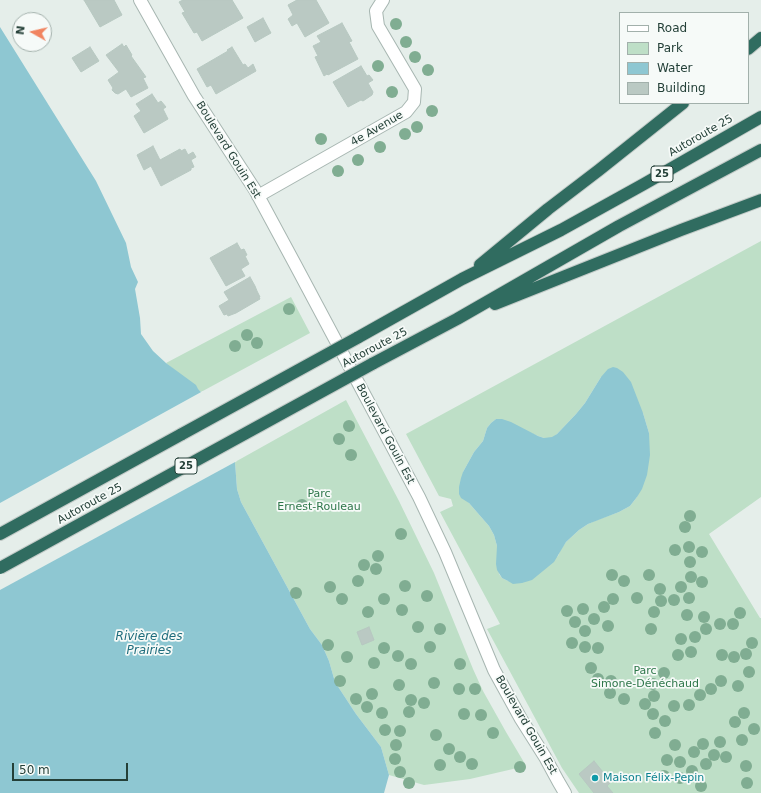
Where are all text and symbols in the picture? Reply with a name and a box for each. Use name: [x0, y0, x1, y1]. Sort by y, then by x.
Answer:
north arrow: [12, 12, 52, 52]
legend: [619, 12, 749, 104]
text: Road: [657, 21, 687, 35]
text: N: [14, 25, 28, 36]
text: Park: [657, 41, 683, 55]
text: Water: [657, 61, 692, 75]
text: Building: [657, 81, 706, 95]
street label: Boulevard Gouin Est: [193, 99, 263, 201]
street label: 4e Avenue: [349, 109, 405, 149]
street label: Autoroute 25: [666, 112, 736, 160]
road number: 25: [651, 166, 673, 182]
street label: Autoroute 25: [340, 325, 410, 371]
street label: Boulevard Gouin Est: [353, 382, 417, 486]
road number: 25: [175, 458, 197, 474]
street label: Autoroute 25: [55, 481, 125, 527]
park label: Parc Ernest-Rouleau: [277, 487, 361, 513]
water label: Rivière des Prairies: [116, 630, 182, 658]
park label: Parc Simone-Dénéchaud: [591, 664, 699, 690]
street label: Boulevard Gouin Est: [492, 673, 560, 777]
scale bar: [14, 755, 130, 781]
text: 50 m: [19, 763, 50, 777]
place label: Maison Félix-Pepin: [603, 771, 704, 785]
marker: Maison Félix-Pepin: [590, 773, 600, 783]

